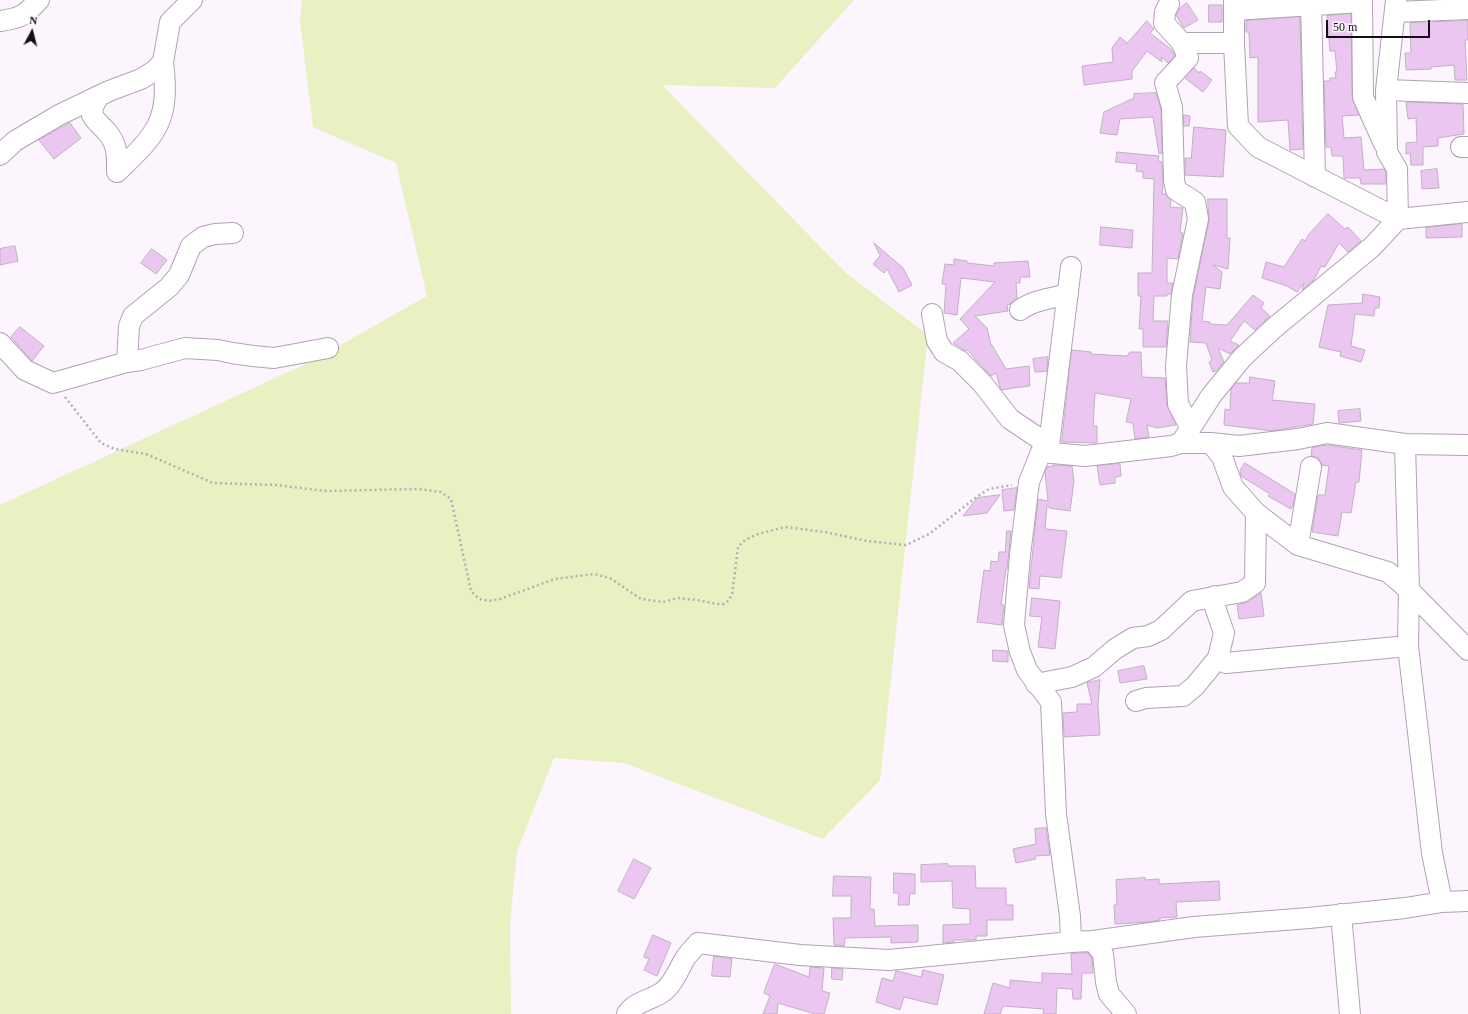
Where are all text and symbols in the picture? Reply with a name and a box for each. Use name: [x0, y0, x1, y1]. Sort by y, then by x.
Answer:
north arrow: [12, 12, 52, 52]
scale bar: [1328, 12, 1432, 38]
text: N: [29, 14, 38, 27]
text: 50 m: [1333, 20, 1357, 34]

